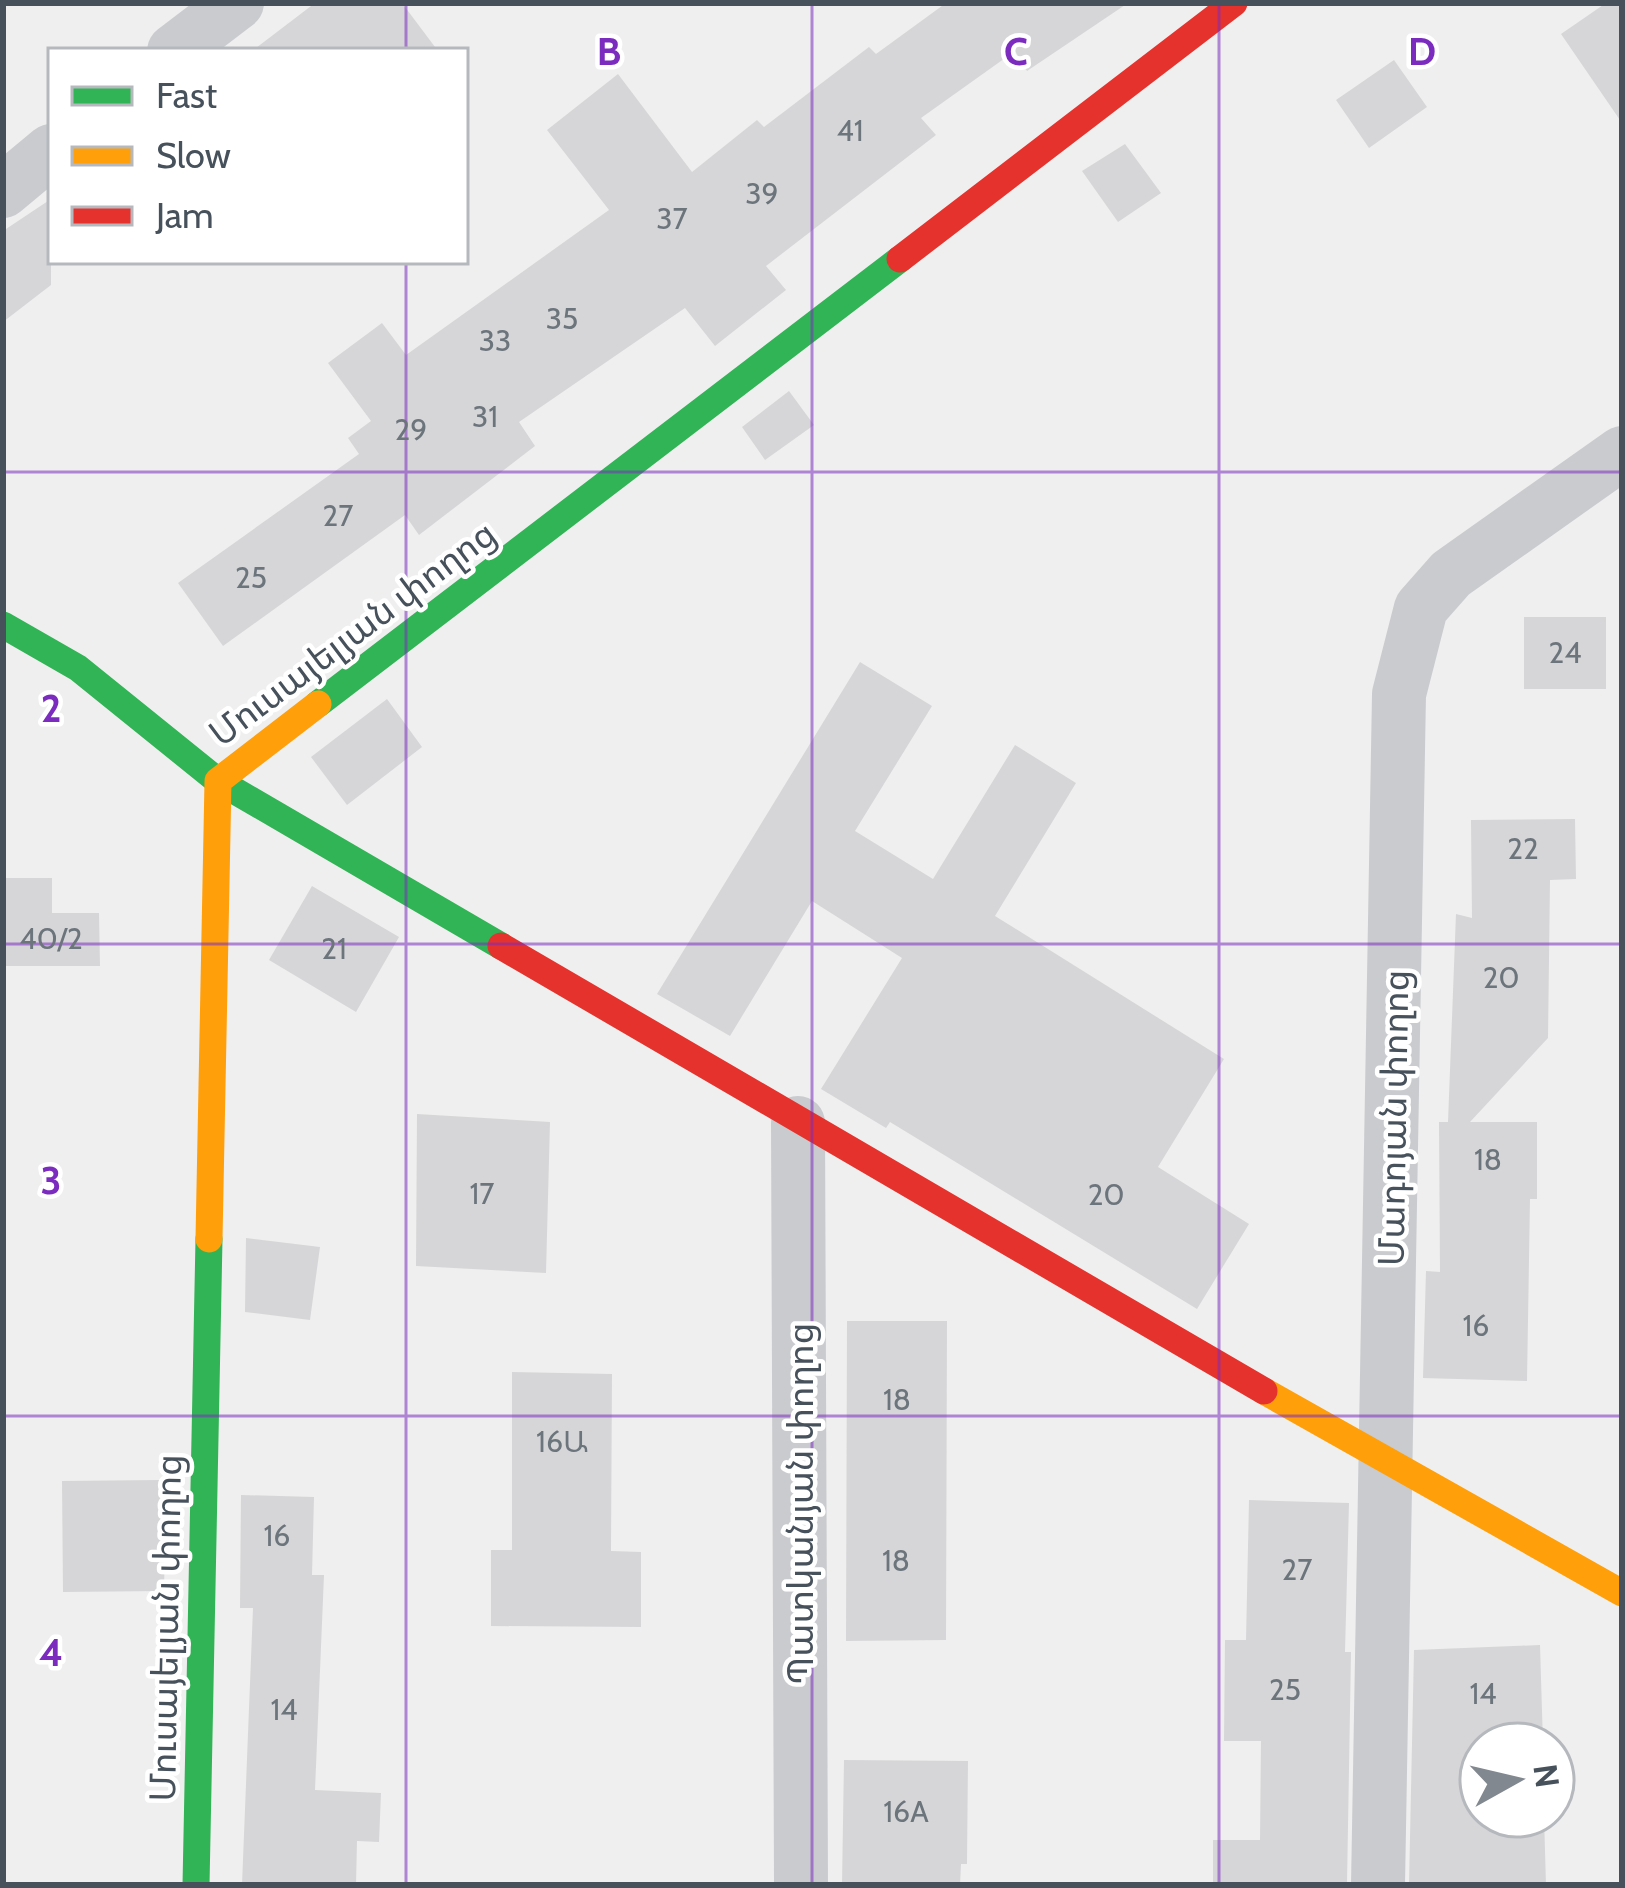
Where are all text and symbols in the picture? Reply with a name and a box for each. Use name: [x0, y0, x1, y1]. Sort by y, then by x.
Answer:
text: B: [597, 27, 621, 75]
text: C: [1004, 27, 1028, 75]
text: D: [1408, 27, 1436, 75]
legend: [48, 48, 468, 264]
text: Fast: [156, 73, 217, 117]
house number: 41: [836, 112, 864, 149]
text: Slow: [156, 133, 231, 177]
house number: 39: [745, 175, 779, 212]
text: Jam: [155, 193, 214, 237]
house number: 37: [656, 200, 688, 237]
house number: 35: [546, 300, 578, 337]
house number: 33: [479, 322, 511, 359]
house number: 31: [472, 398, 498, 435]
house number: 29: [395, 411, 427, 448]
house number: 27: [323, 497, 353, 534]
street label: Մուսայելյան փողոց: [200, 511, 504, 755]
house number: 25: [235, 559, 267, 596]
house number: 24: [1548, 634, 1582, 671]
text: 2: [41, 684, 61, 732]
house number: 22: [1507, 830, 1539, 867]
house number: 40/2: [19, 920, 83, 957]
house number: 21: [321, 930, 347, 967]
house number: 20: [1483, 959, 1519, 996]
street label: Մադոյան փողոց: [1368, 969, 1418, 1267]
house number: 18: [1474, 1141, 1502, 1178]
text: 3: [40, 1156, 62, 1204]
house number: 17: [470, 1175, 494, 1212]
house number: 20: [1088, 1176, 1124, 1213]
house number: 16: [1463, 1307, 1489, 1344]
street label: Պատկանյան փողոց: [778, 1323, 822, 1685]
house number: 18: [883, 1381, 911, 1418]
house number: 16Ա: [536, 1423, 588, 1460]
street label: Մուսայելյան փողոց: [140, 1454, 190, 1802]
house number: 16: [264, 1517, 290, 1554]
house number: 18: [882, 1542, 910, 1579]
house number: 27: [1282, 1551, 1312, 1588]
text: 4: [39, 1628, 63, 1676]
house number: 25: [1269, 1671, 1301, 1708]
house number: 14: [1469, 1675, 1497, 1712]
house number: 14: [270, 1691, 298, 1728]
north arrow: [1457, 1720, 1577, 1840]
text: N: [1525, 1761, 1568, 1790]
house number: 16A: [883, 1793, 929, 1830]

